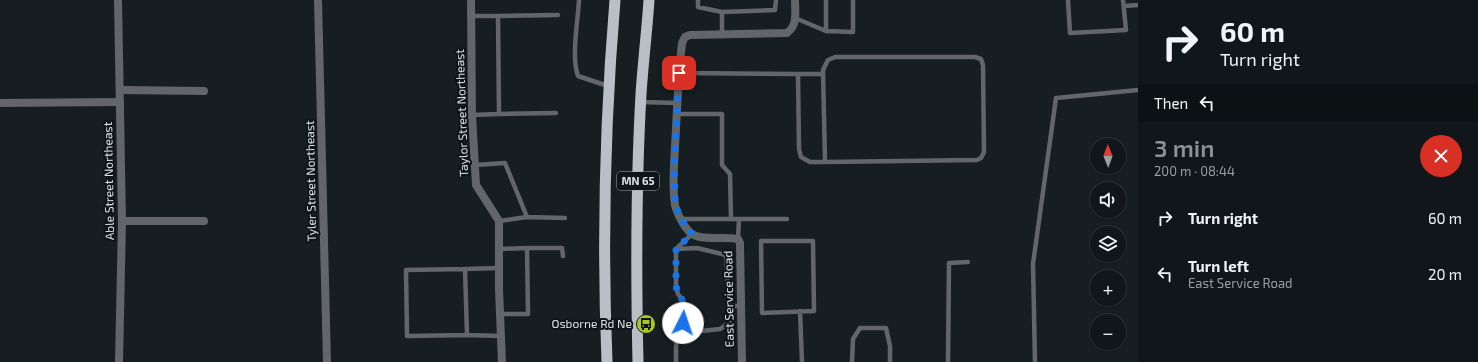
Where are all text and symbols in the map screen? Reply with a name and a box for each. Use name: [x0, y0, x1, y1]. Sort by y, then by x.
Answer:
text: 60 m: [1220, 14, 1285, 48]
icon: right: [1154, 16, 1206, 68]
text: Turn right: [1220, 48, 1300, 70]
street label: Taylor Street Northeast: [452, 49, 470, 177]
pin: [662, 56, 696, 90]
icon: arrive: [668, 62, 690, 84]
icon: left: [1196, 92, 1218, 114]
text: Then: [1154, 94, 1188, 112]
street label: Tyler Street Northeast: [302, 120, 318, 242]
street label: Able Street Northeast: [100, 121, 116, 240]
text: 3 min: [1154, 133, 1214, 162]
button: close: [1420, 135, 1462, 177]
north arrow: [1090, 138, 1126, 174]
map controls: [1090, 138, 1126, 350]
text: 200 m · 08:44: [1154, 163, 1235, 179]
road number: MN 65: [617, 172, 659, 190]
button: sound: [1090, 182, 1126, 218]
icon: right: [1154, 207, 1176, 229]
text: Turn right: [1188, 209, 1258, 227]
text: 60 m: [1428, 209, 1462, 227]
button: layers: [1090, 226, 1126, 262]
street label: East Service Road: [720, 251, 736, 347]
text: Turn left: [1188, 257, 1249, 275]
icon: left: [1154, 263, 1176, 285]
text: 20 m: [1428, 265, 1462, 283]
button: +: [1090, 270, 1126, 306]
text: East Service Road: [1188, 275, 1293, 291]
position arrow: [662, 302, 704, 344]
bus stop icon: Osborne Rd Ne: [635, 313, 657, 335]
button: −: [1090, 314, 1126, 350]
place label: Osborne Rd Ne: [551, 316, 632, 330]

